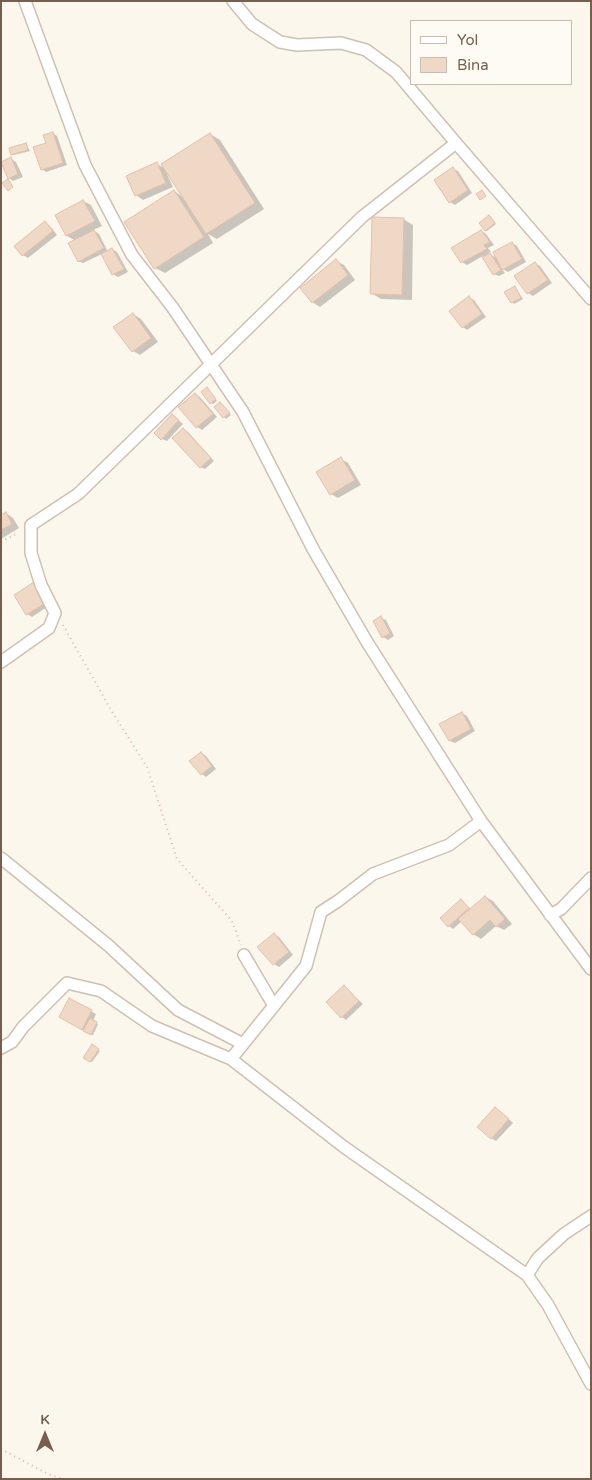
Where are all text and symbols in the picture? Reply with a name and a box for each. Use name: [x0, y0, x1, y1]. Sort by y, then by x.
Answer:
legend: [410, 20, 572, 85]
text: Yol: [457, 31, 478, 49]
text: Bina: [457, 56, 489, 74]
north arrow: [20, 1410, 70, 1460]
text: K: [40, 1411, 50, 1428]

